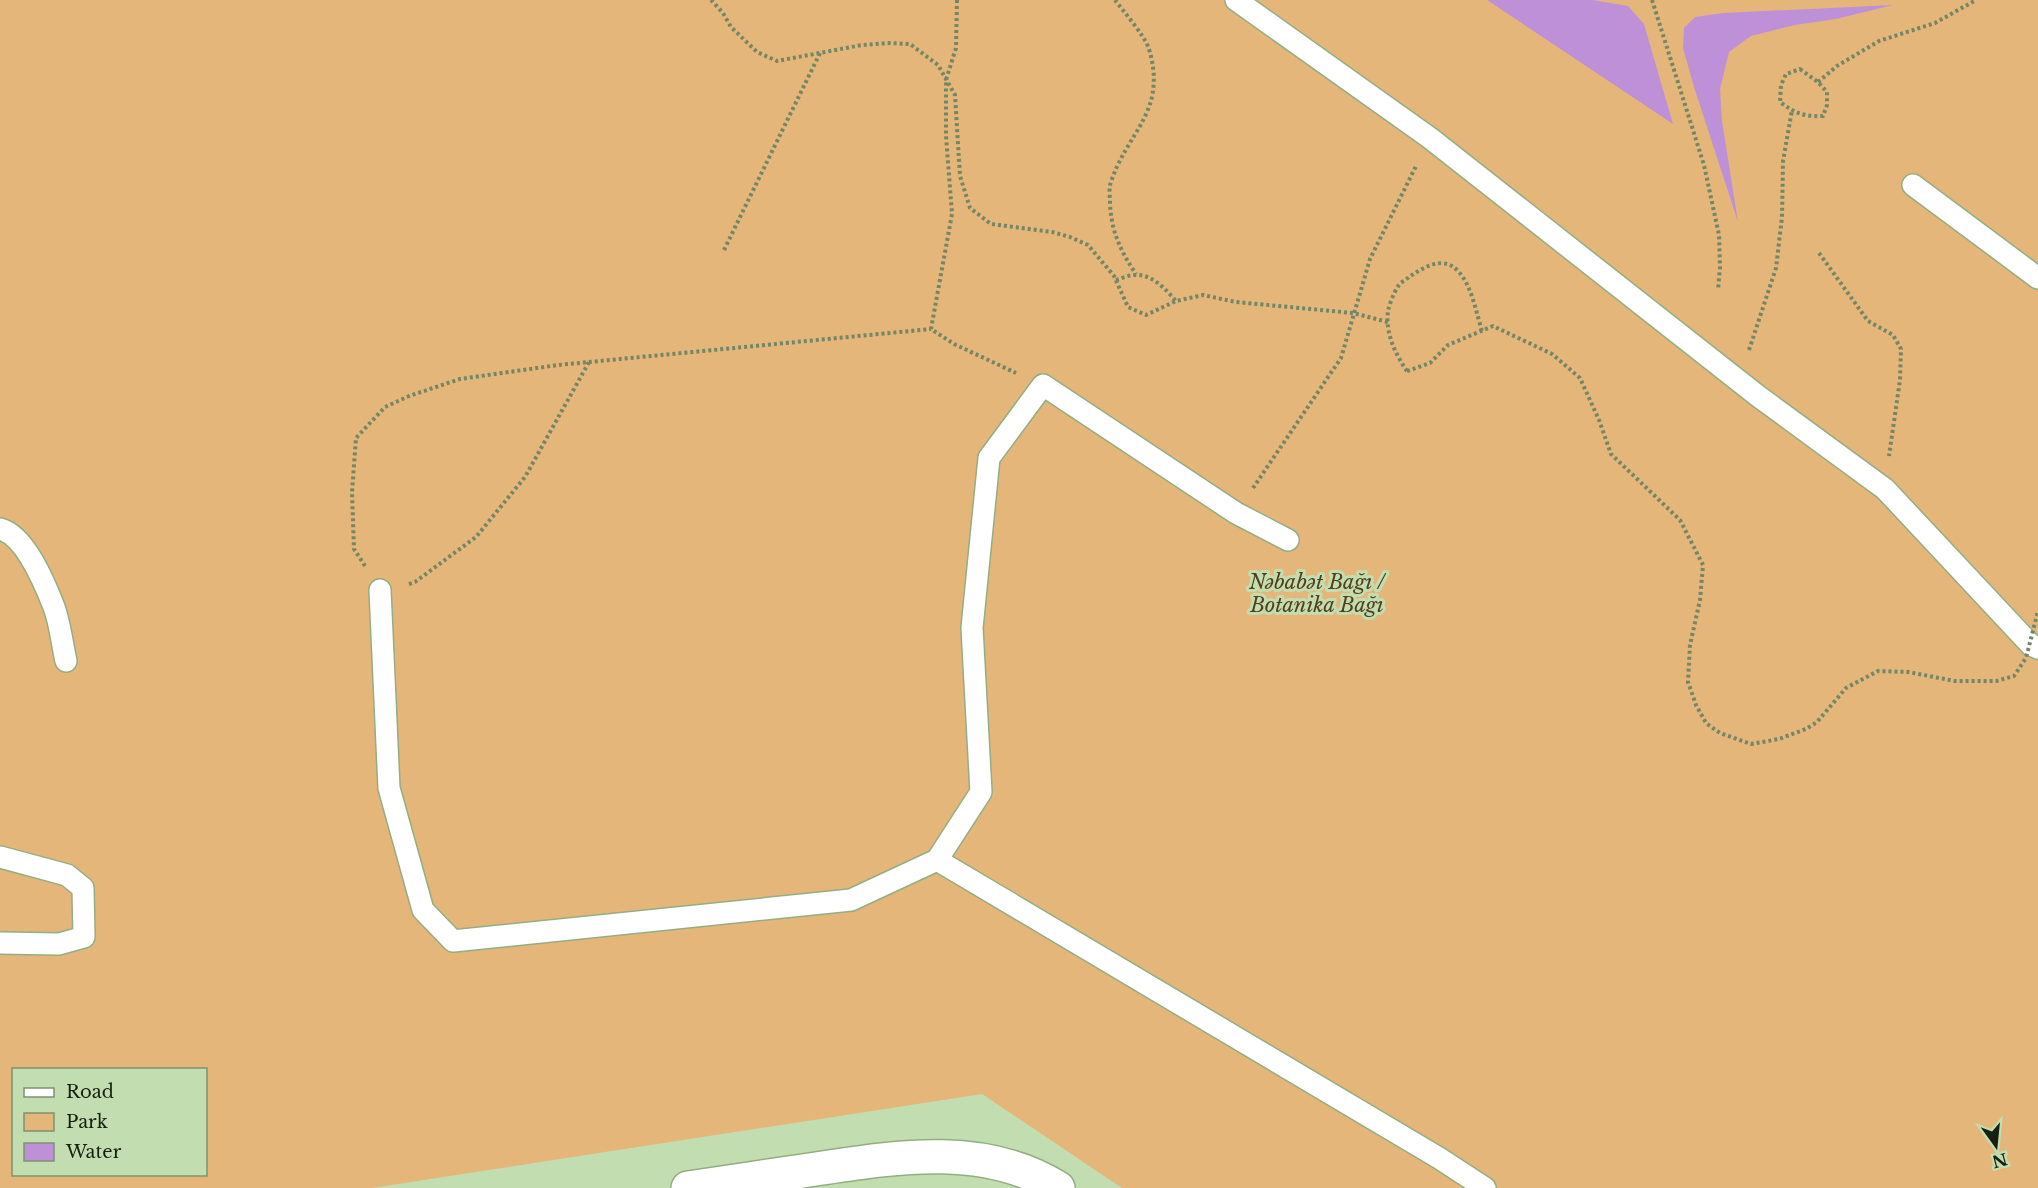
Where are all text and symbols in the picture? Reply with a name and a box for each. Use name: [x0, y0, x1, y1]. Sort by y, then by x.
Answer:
park label: Nəbabət Bağı / Botanika Bağı: [1248, 570, 1387, 617]
legend: [12, 1068, 207, 1176]
text: Road: [66, 1081, 114, 1103]
text: Park: [66, 1111, 108, 1133]
north arrow: [1966, 1116, 2026, 1176]
text: Water: [65, 1141, 122, 1163]
text: N: [1990, 1149, 2010, 1172]

